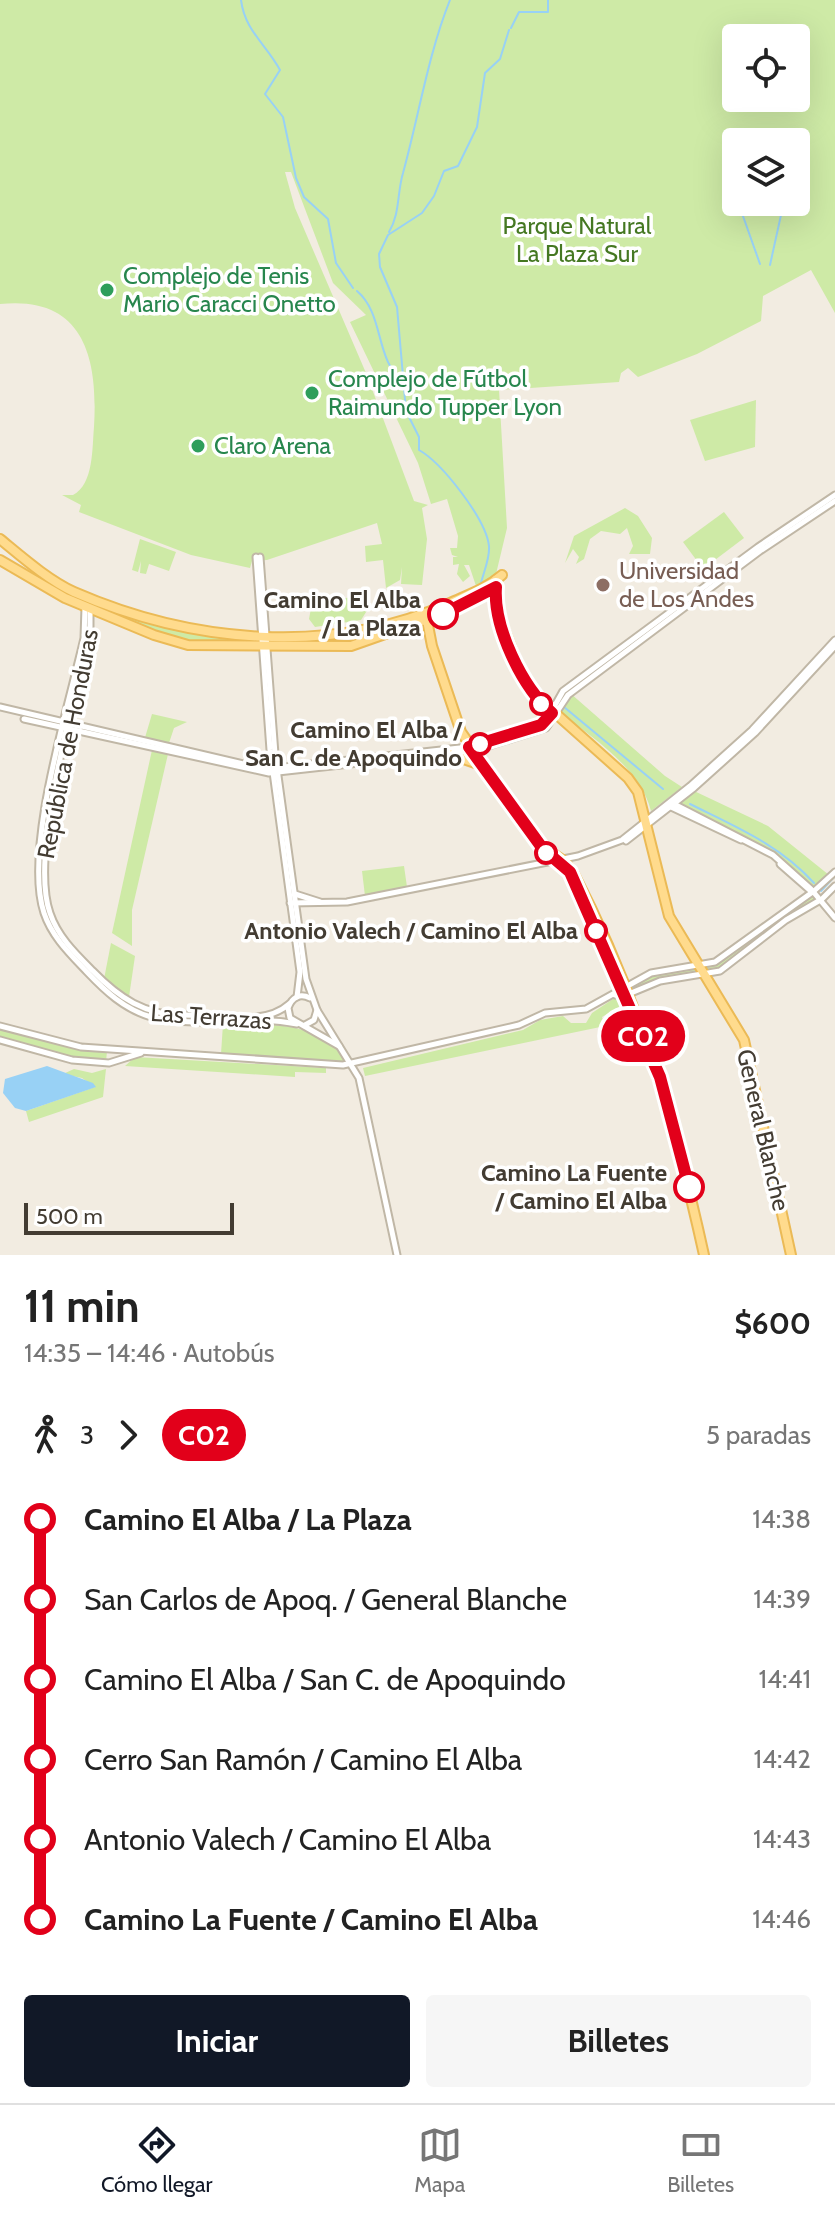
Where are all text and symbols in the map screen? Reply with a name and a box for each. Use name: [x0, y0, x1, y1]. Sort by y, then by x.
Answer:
map controls: [722, 24, 810, 216]
button: locate: [722, 24, 810, 112]
button: layers: [722, 128, 810, 216]
park label: Parque Natural La Plaza Sur: [502, 211, 652, 268]
place label: Complejo de Tenis Mario Caracci Onetto: [123, 261, 336, 318]
marker: Complejo de Tenis Mario Caracci Onetto: [98, 281, 116, 299]
place label: Complejo de Fútbol Raimundo Tupper Lyon: [328, 364, 562, 421]
marker: Complejo de Fútbol Raimundo Tupper Lyon: [303, 384, 321, 402]
place label: Claro Arena: [214, 431, 332, 460]
marker: Claro Arena: [189, 437, 207, 455]
place label: Universidad de Los Andes: [619, 556, 754, 613]
marker: Universidad de Los Andes: [594, 576, 612, 594]
place label: Camino El Alba / La Plaza: [263, 585, 421, 642]
marker: Camino El Alba / La Plaza: [428, 599, 458, 629]
street label: República de Honduras: [31, 627, 104, 861]
unlabelled marker: [530, 693, 552, 715]
place label: Camino El Alba / San C. de Apoquindo: [245, 715, 463, 772]
marker: Camino El Alba / San C. de Apoquindo: [469, 733, 491, 755]
unlabelled marker: [535, 842, 557, 864]
place label: Antonio Valech / Camino El Alba: [244, 916, 578, 945]
marker: Antonio Valech / Camino El Alba: [585, 920, 607, 942]
street label: Las Terrazas: [149, 998, 273, 1035]
line badge: C02: [597, 1010, 689, 1062]
text: C02: [617, 1019, 669, 1053]
street label: General Blanche: [731, 1046, 796, 1214]
place label: Camino La Fuente / Camino El Alba: [481, 1158, 667, 1215]
marker: Camino La Fuente / Camino El Alba: [674, 1172, 704, 1202]
scale bar: [24, 1199, 234, 1235]
text: 500 m: [36, 1203, 103, 1230]
text: 11 min: [24, 1280, 139, 1333]
text: $600: [734, 1305, 811, 1342]
text: 14:35 – 14:46 · Autobús: [24, 1337, 275, 1369]
icon: walk: [24, 1413, 68, 1457]
icon: forward: [106, 1413, 150, 1457]
text: C02: [178, 1418, 230, 1452]
text: 3: [80, 1419, 94, 1451]
text: 5 paradas: [706, 1419, 811, 1451]
text: Camino El Alba / La Plaza: [84, 1501, 412, 1538]
text: 14:38: [752, 1503, 811, 1535]
text: San Carlos de Apoq. / General Blanche: [84, 1581, 567, 1618]
text: 14:39: [753, 1583, 811, 1615]
text: Camino El Alba / San C. de Apoquindo: [84, 1661, 566, 1698]
text: 14:41: [759, 1663, 811, 1695]
text: Cerro San Ramón / Camino El Alba: [84, 1741, 522, 1778]
text: 14:42: [753, 1743, 811, 1775]
text: Antonio Valech / Camino El Alba: [84, 1821, 491, 1858]
text: 14:43: [753, 1823, 811, 1855]
text: Camino La Fuente / Camino El Alba: [84, 1901, 538, 1938]
text: 14:46: [752, 1903, 811, 1935]
button: Iniciar: [24, 1995, 410, 2087]
button: Billetes: [426, 1995, 811, 2087]
tab: Cómo llegar: [101, 2123, 213, 2198]
tab: Mapa: [414, 2123, 465, 2198]
tab: Billetes: [667, 2123, 734, 2198]

